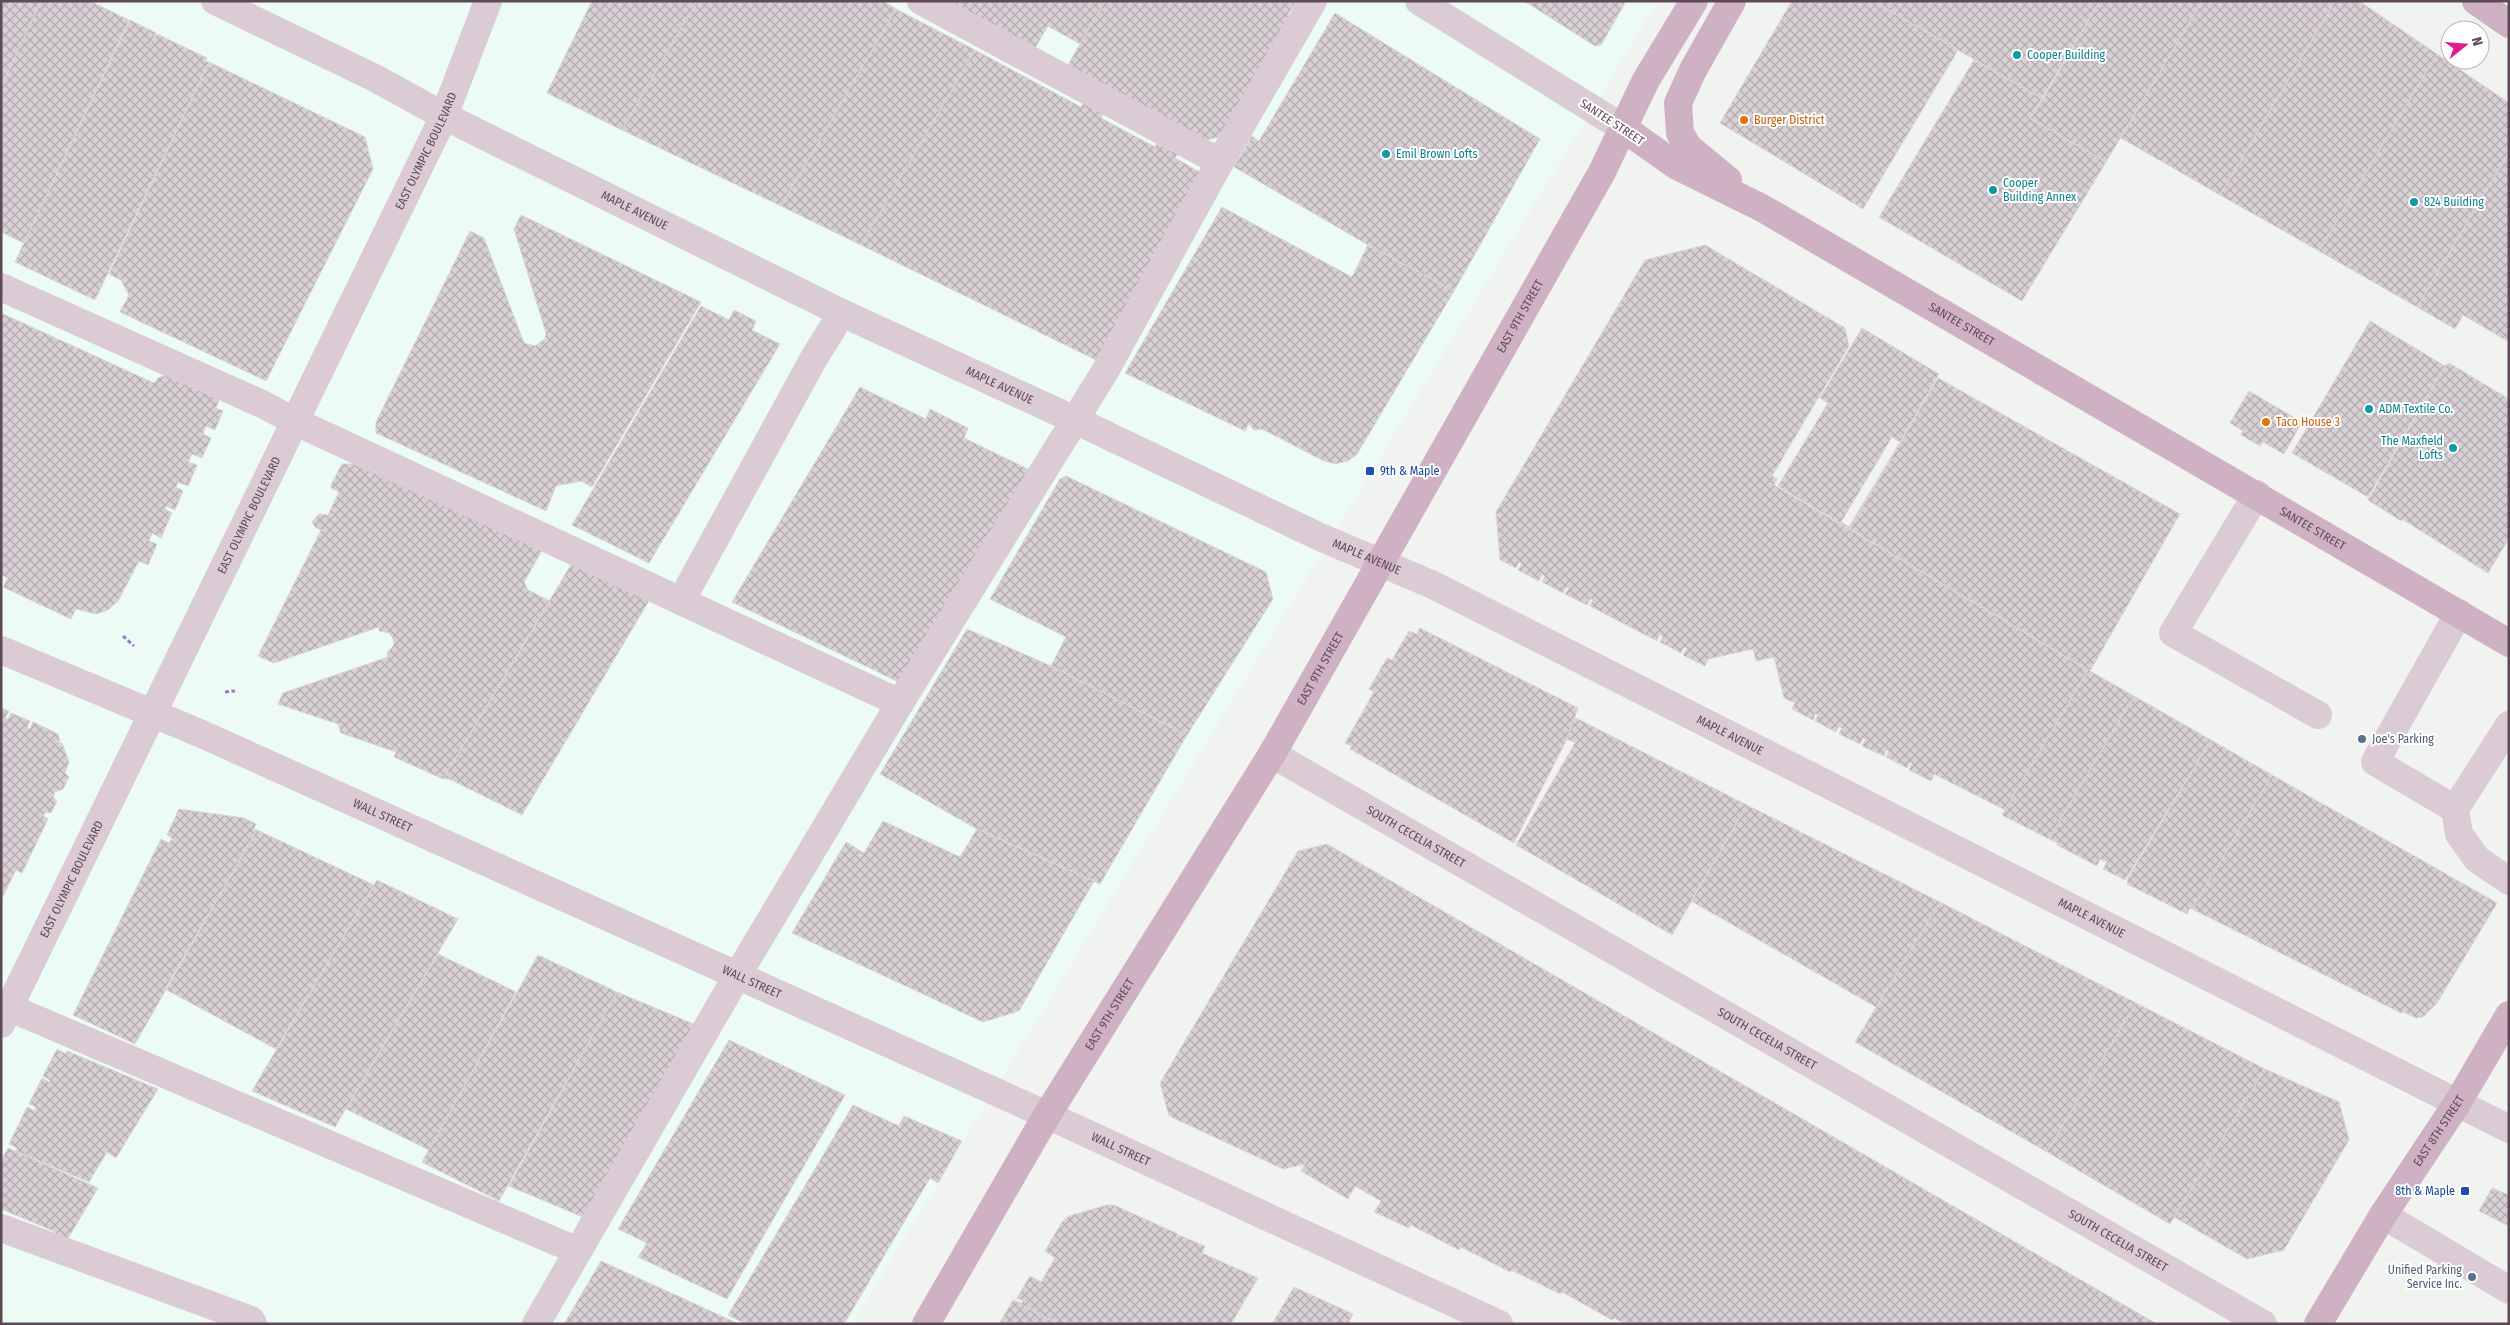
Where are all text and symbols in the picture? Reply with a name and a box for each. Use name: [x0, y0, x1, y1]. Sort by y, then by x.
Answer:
north arrow: [2440, 20, 2490, 70]
text: N: [2468, 35, 2486, 48]
place label: Cooper Building: [2027, 48, 2106, 62]
marker: Cooper Building: [2011, 49, 2023, 61]
street label: EAST OLYMPIC BOULEVARD: [392, 90, 459, 212]
street label: SANTEE STREET: [1577, 96, 1647, 148]
place label: Burger District: [1754, 113, 1825, 127]
marker: Burger District: [1738, 114, 1750, 126]
place label: Emil Brown Lofts: [1396, 147, 1478, 161]
marker: Emil Brown Lofts: [1380, 148, 1392, 160]
place label: Cooper Building Annex: [2003, 176, 2077, 204]
marker: Cooper Building Annex: [1987, 184, 1999, 196]
street label: MAPLE AVENUE: [599, 188, 671, 233]
place label: 824 Building: [2424, 195, 2484, 209]
marker: 824 Building: [2408, 196, 2420, 208]
street label: EAST 9TH STREET: [1494, 277, 1547, 355]
street label: SANTEE STREET: [1926, 300, 1998, 349]
street label: MAPLE AVENUE: [964, 364, 1036, 407]
place label: ADM Textile Co.: [2379, 402, 2453, 416]
marker: ADM Textile Co.: [2363, 403, 2375, 415]
place label: Taco House 3: [2276, 415, 2340, 429]
marker: Taco House 3: [2260, 416, 2272, 428]
place label: The Maxfield Lofts: [2381, 434, 2443, 462]
marker: The Maxfield Lofts: [2447, 442, 2459, 454]
street label: EAST OLYMPIC BOULEVARD: [215, 454, 284, 576]
place label: 9th & Maple: [1380, 464, 1440, 478]
marker: 9th & Maple: [1364, 465, 1376, 477]
street label: SANTEE STREET: [2277, 504, 2348, 553]
street label: MAPLE AVENUE: [1330, 536, 1403, 578]
street label: EAST 9TH STREET: [1294, 629, 1347, 708]
street label: MAPLE AVENUE: [1694, 713, 1766, 758]
place label: Joe's Parking: [2372, 732, 2434, 746]
marker: Joe's Parking: [2356, 733, 2368, 745]
street label: WALL STREET: [351, 796, 415, 835]
street label: SOUTH CECELIA STREET: [1364, 803, 1468, 871]
street label: EAST OLYMPIC BOULEVARD: [37, 818, 106, 940]
street label: MAPLE AVENUE: [2056, 895, 2128, 941]
street label: WALL STREET: [720, 963, 784, 1002]
street label: EAST 9TH STREET: [1082, 976, 1138, 1053]
street label: SOUTH CECELIA STREET: [1715, 1005, 1819, 1073]
street label: EAST 8TH STREET: [2410, 1092, 2468, 1169]
street label: WALL STREET: [1089, 1129, 1153, 1169]
place label: 8th & Maple: [2395, 1184, 2455, 1198]
marker: 8th & Maple: [2459, 1185, 2471, 1197]
street label: SOUTH CECELIA STREET: [2066, 1207, 2170, 1275]
place label: Unified Parking Service Inc.: [2388, 1263, 2462, 1291]
marker: Unified Parking Service Inc.: [2466, 1271, 2478, 1283]

